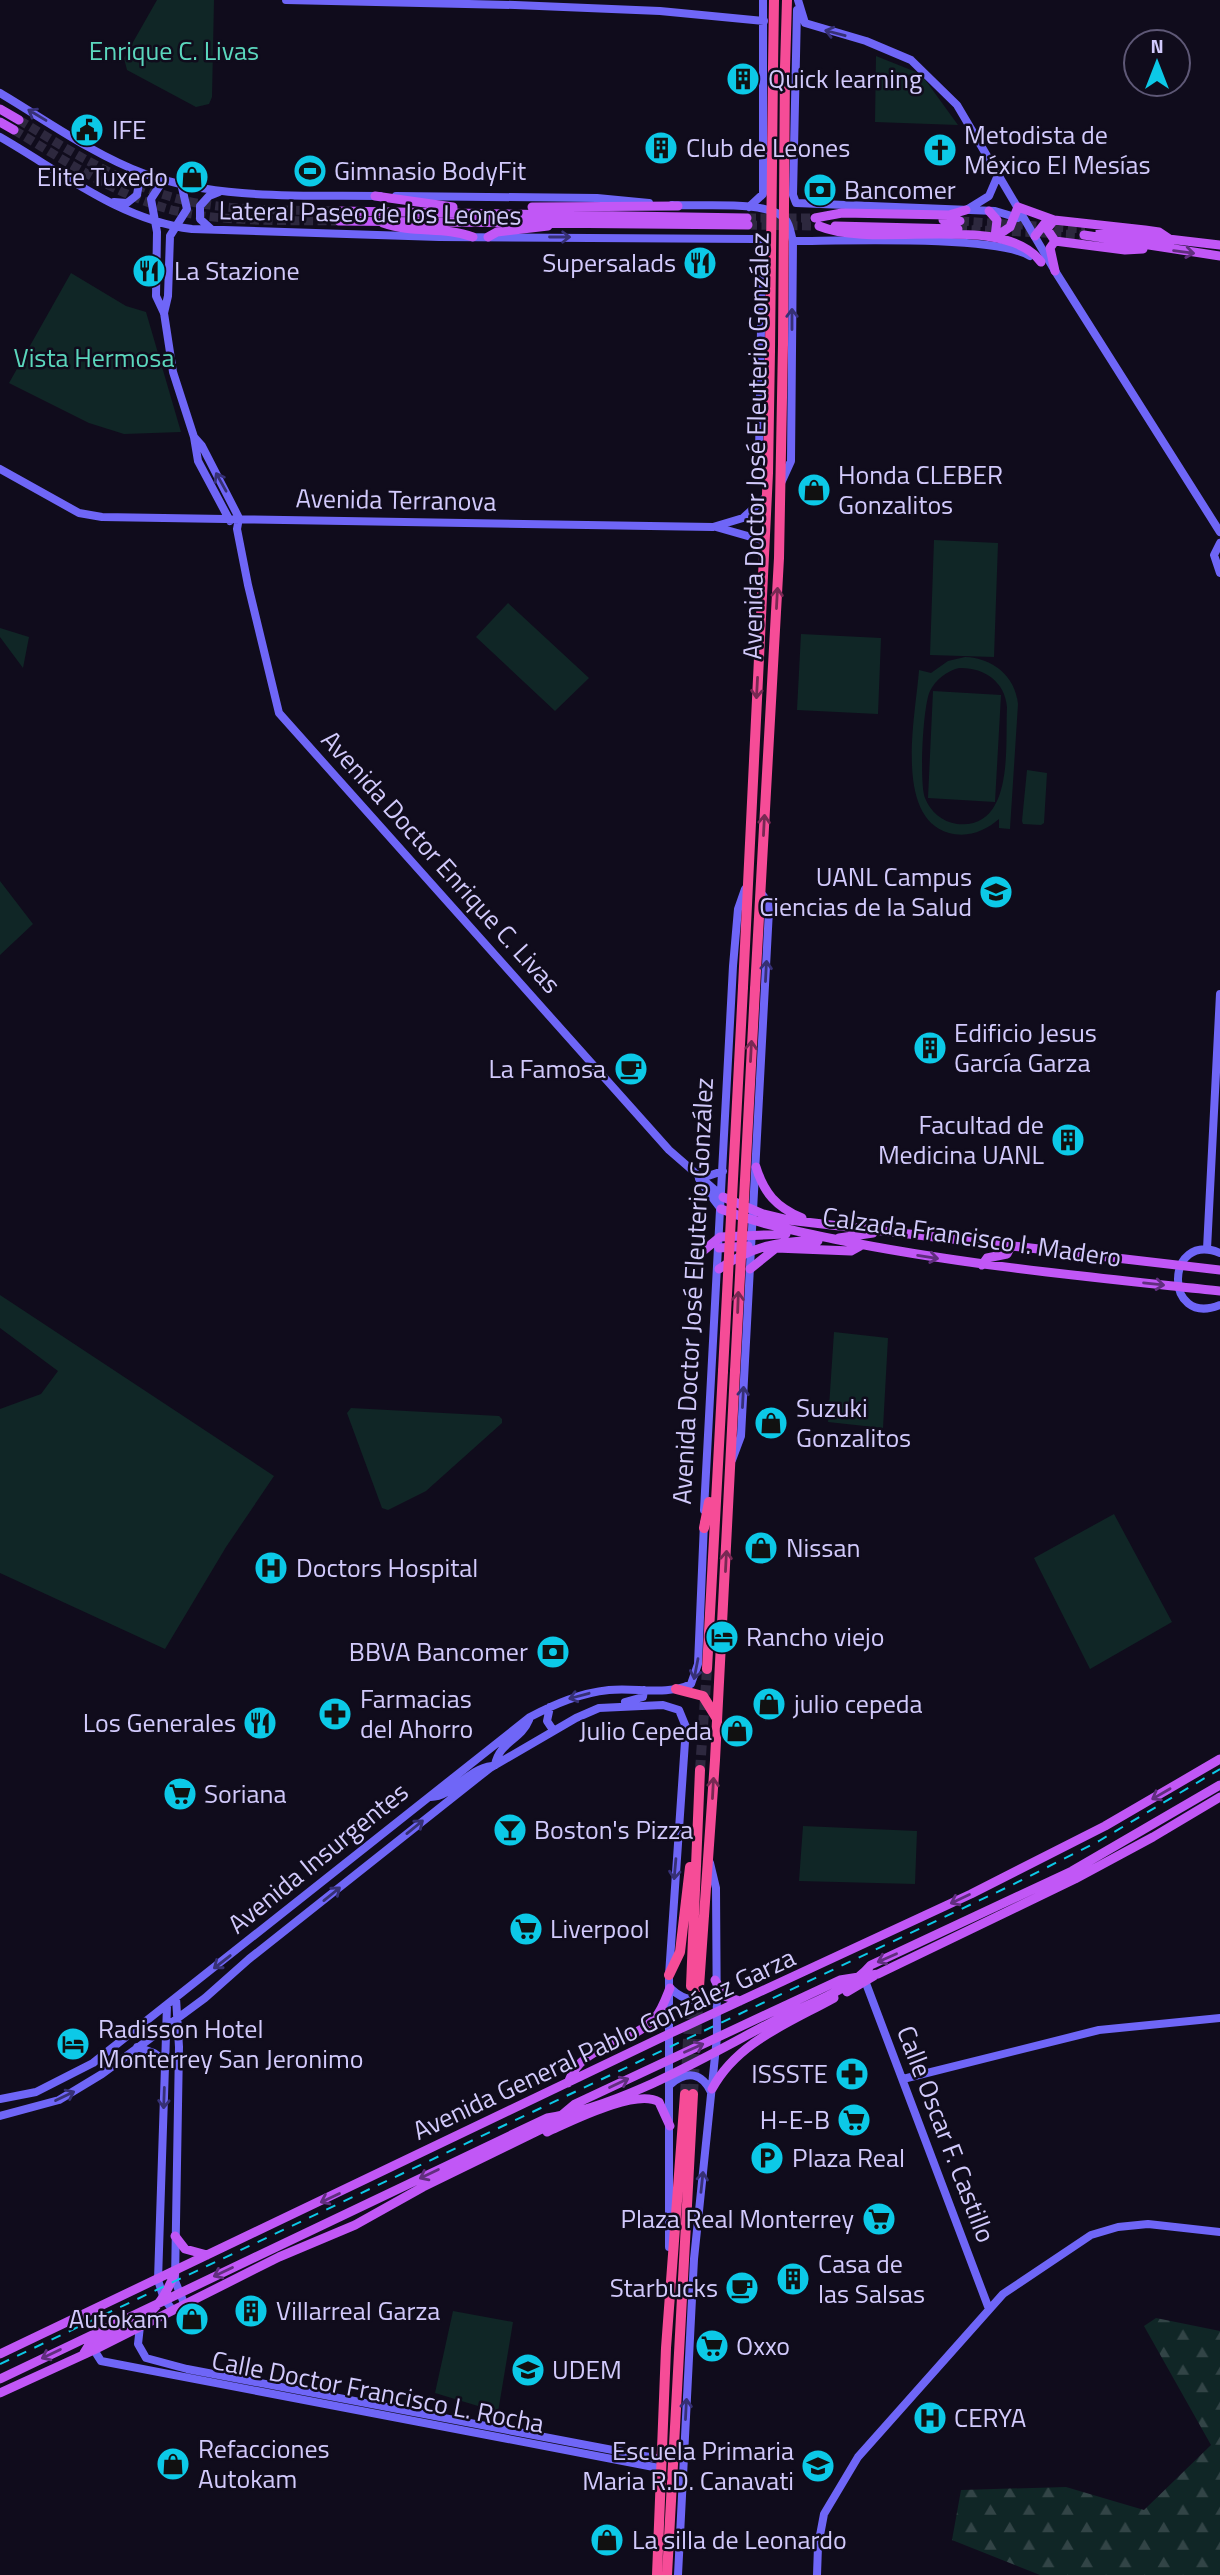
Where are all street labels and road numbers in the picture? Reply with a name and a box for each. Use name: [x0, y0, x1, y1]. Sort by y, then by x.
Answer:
street label: Lateral Paseo de los Leones: [218, 190, 522, 235]
street label: Avenida Doctor José Eleuterio González: [732, 232, 779, 660]
street label: Avenida Terranova: [295, 478, 497, 521]
street label: Avenida Doctor Enrique C. Livas: [312, 721, 570, 1002]
street label: Avenida Doctor José Eleuterio González: [662, 1077, 723, 1505]
street label: Calzada Francisco I. Madero: [820, 1196, 1124, 1277]
street label: Avenida Insurgentes: [219, 1772, 416, 1943]
street label: Avenida General Pablo González Garza: [406, 1938, 802, 2150]
street label: Calle Oscar F. Castillo: [887, 2020, 1006, 2248]
street label: Calle Doctor Francisco L. Rocha: [209, 2340, 548, 2443]

